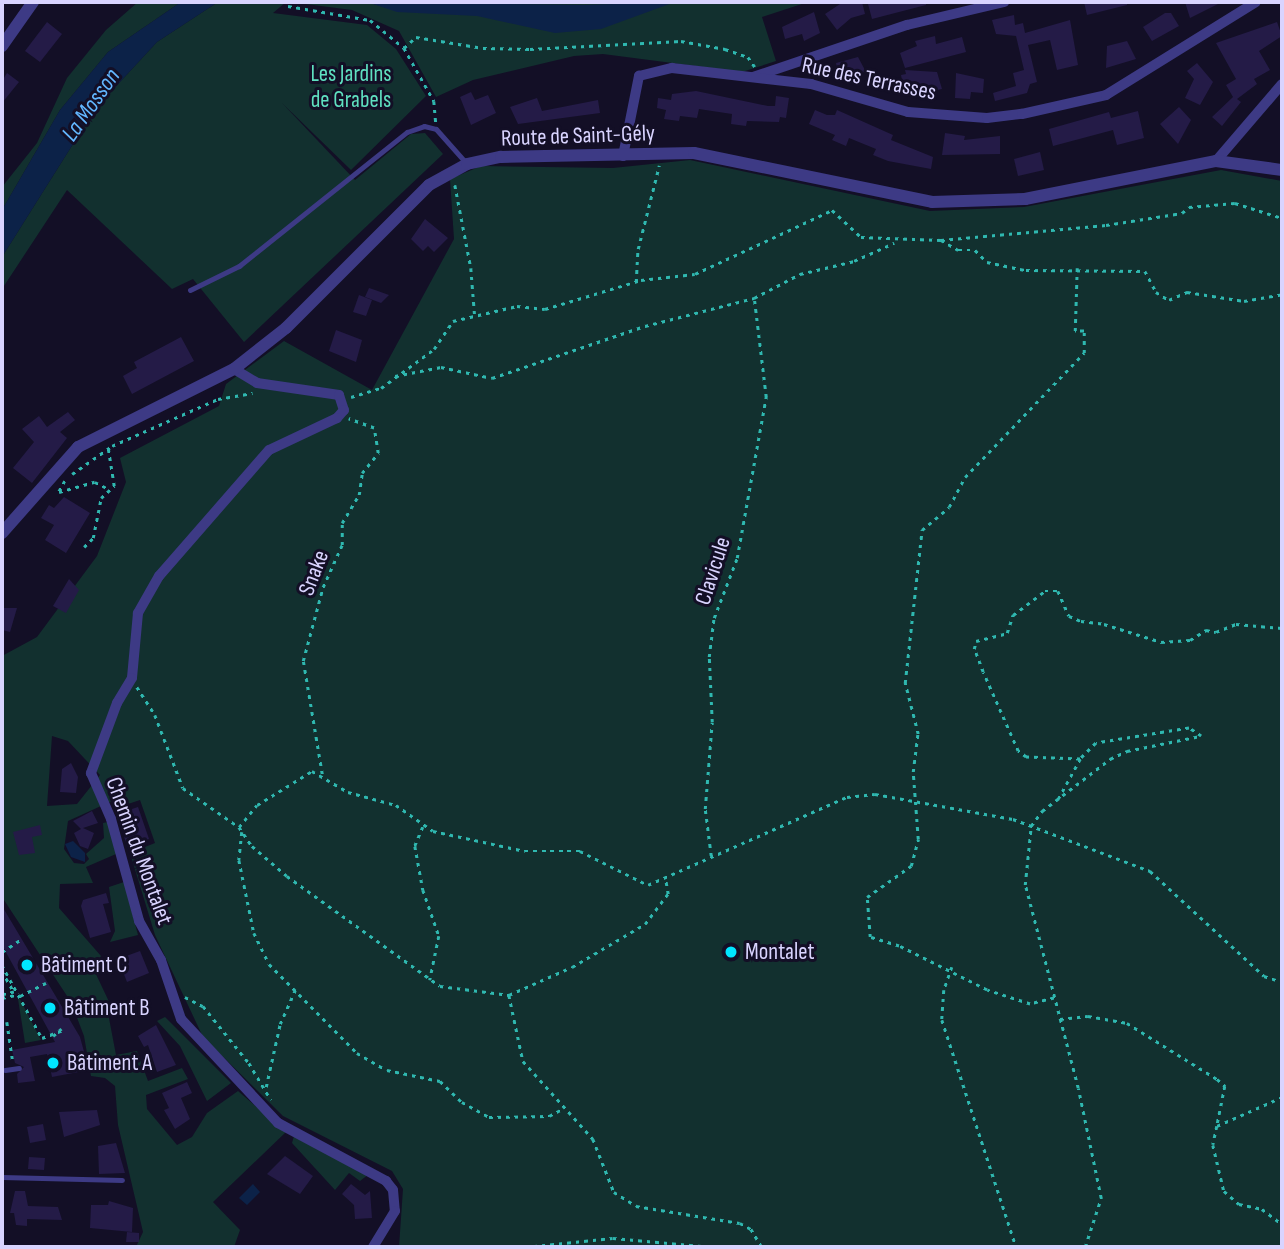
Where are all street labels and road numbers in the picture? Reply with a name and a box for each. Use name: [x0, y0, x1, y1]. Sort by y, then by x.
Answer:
street label: Rue des Terrasses: [799, 51, 939, 107]
street label: Route de Saint-Gély: [501, 120, 655, 152]
street label: Clavicule: [689, 534, 737, 608]
street label: Snake: [293, 546, 335, 600]
street label: Chemin du Montalet: [100, 773, 178, 929]

